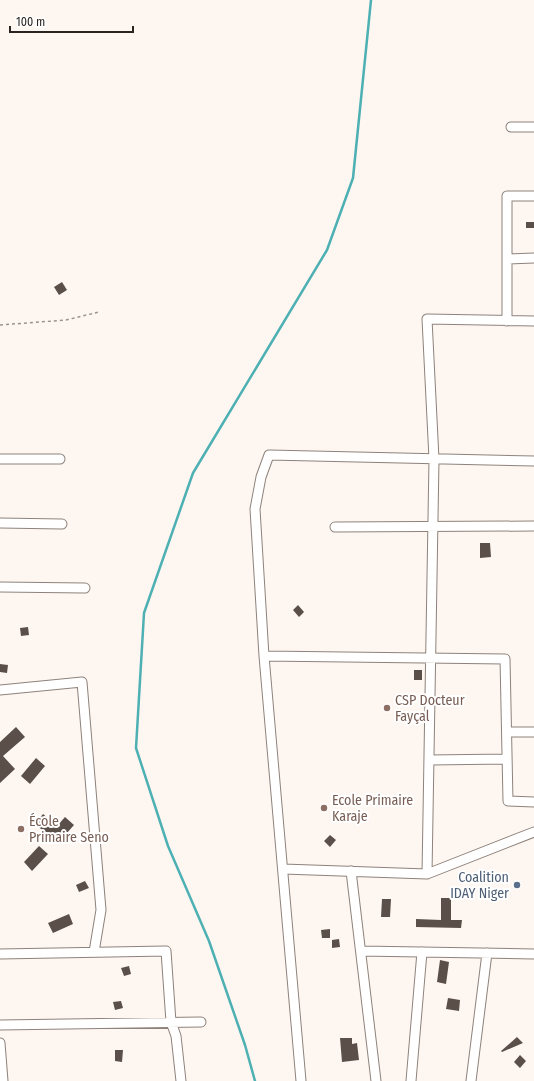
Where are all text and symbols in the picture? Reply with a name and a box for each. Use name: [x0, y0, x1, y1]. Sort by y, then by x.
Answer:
scale bar: [10, 8, 133, 34]
text: 100 m: [16, 15, 45, 29]
place label: CSP Docteur Fayçal: [395, 692, 465, 725]
marker: CSP Docteur Fayçal: [382, 703, 392, 713]
place label: Ecole Primaire Karaje: [332, 792, 413, 825]
marker: Ecole Primaire Karaje: [319, 803, 329, 813]
place label: École Primaire Seno: [29, 812, 109, 846]
marker: École Primaire Seno: [16, 824, 26, 834]
place label: Coalition IDAY Niger: [450, 869, 509, 902]
marker: Coalition IDAY Niger: [512, 880, 522, 890]

